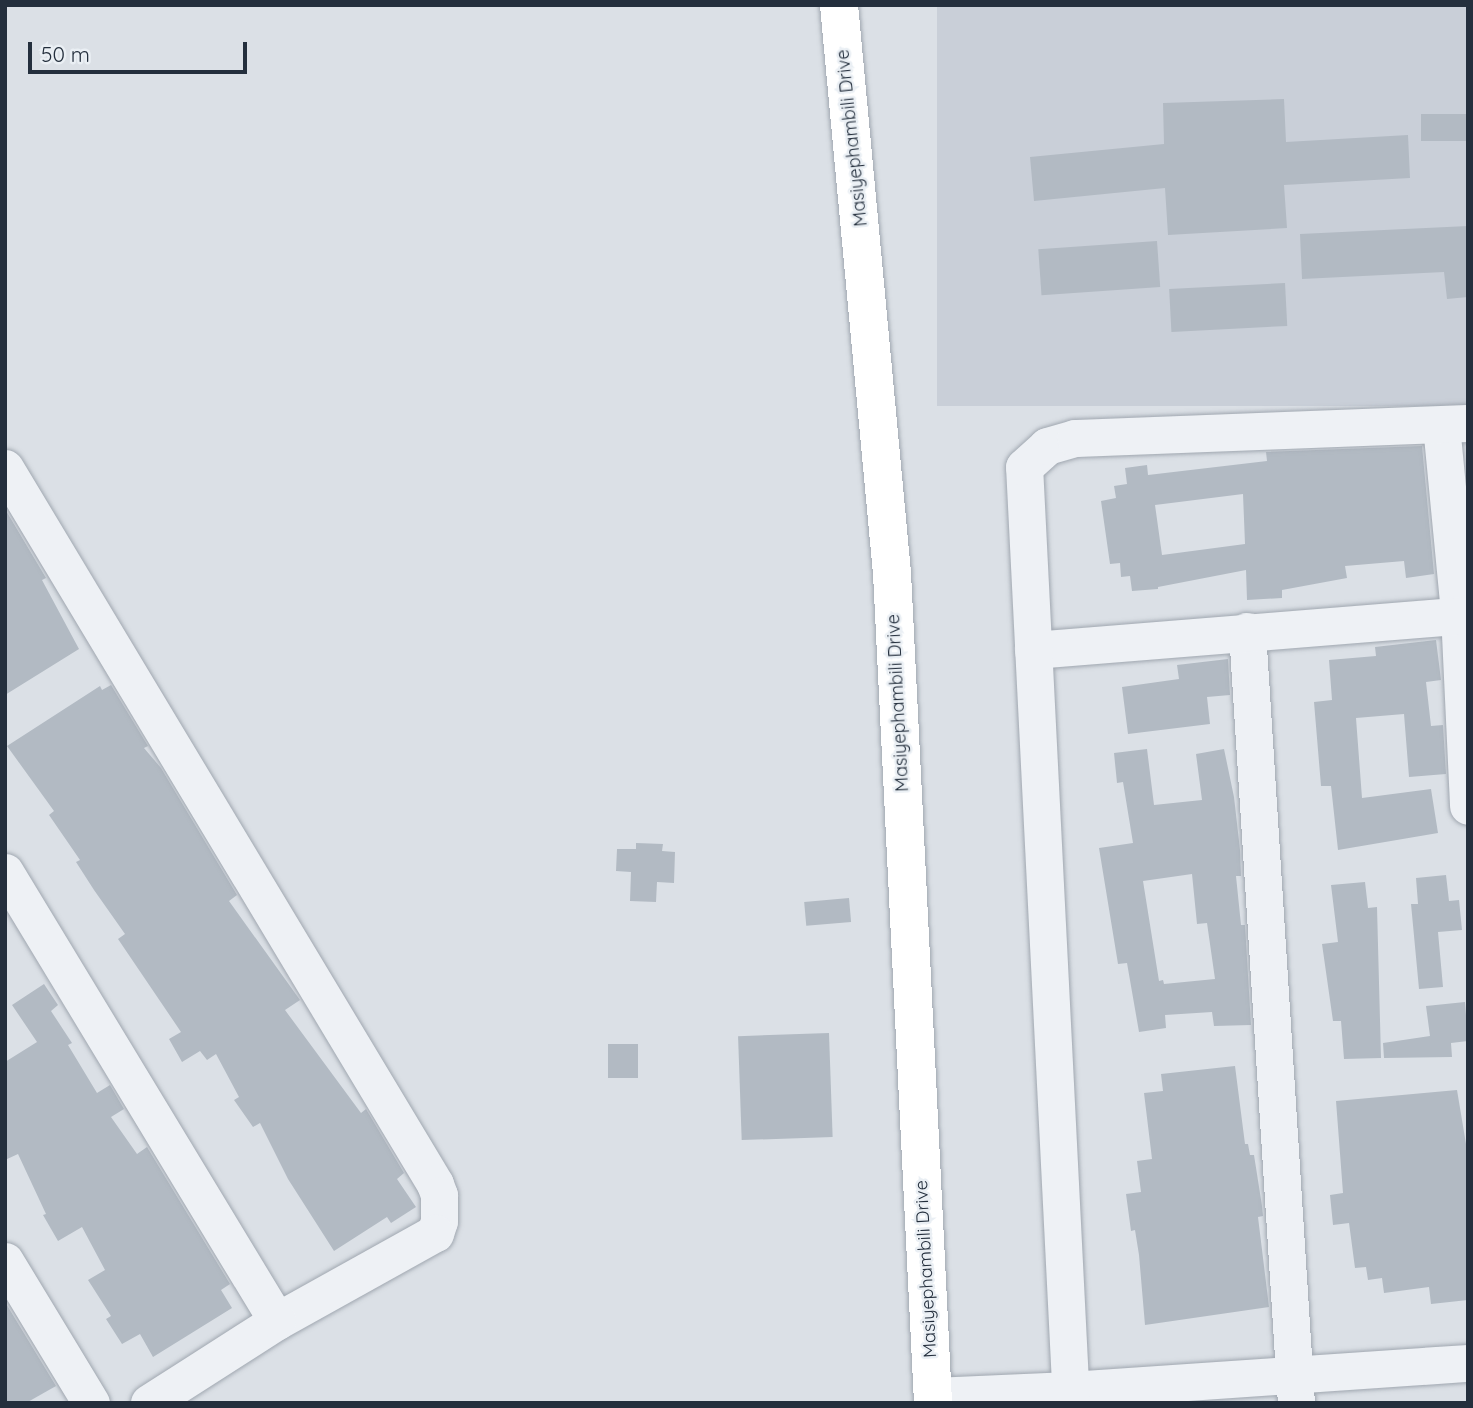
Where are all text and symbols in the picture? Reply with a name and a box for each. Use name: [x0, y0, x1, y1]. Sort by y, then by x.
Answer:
scale bar: [32, 28, 250, 72]
text: 50 m: [41, 41, 90, 67]
street label: Masiyephambili Drive: [832, 48, 872, 228]
street label: Masiyephambili Drive: [883, 614, 913, 792]
street label: Masiyephambili Drive: [911, 1180, 941, 1358]

